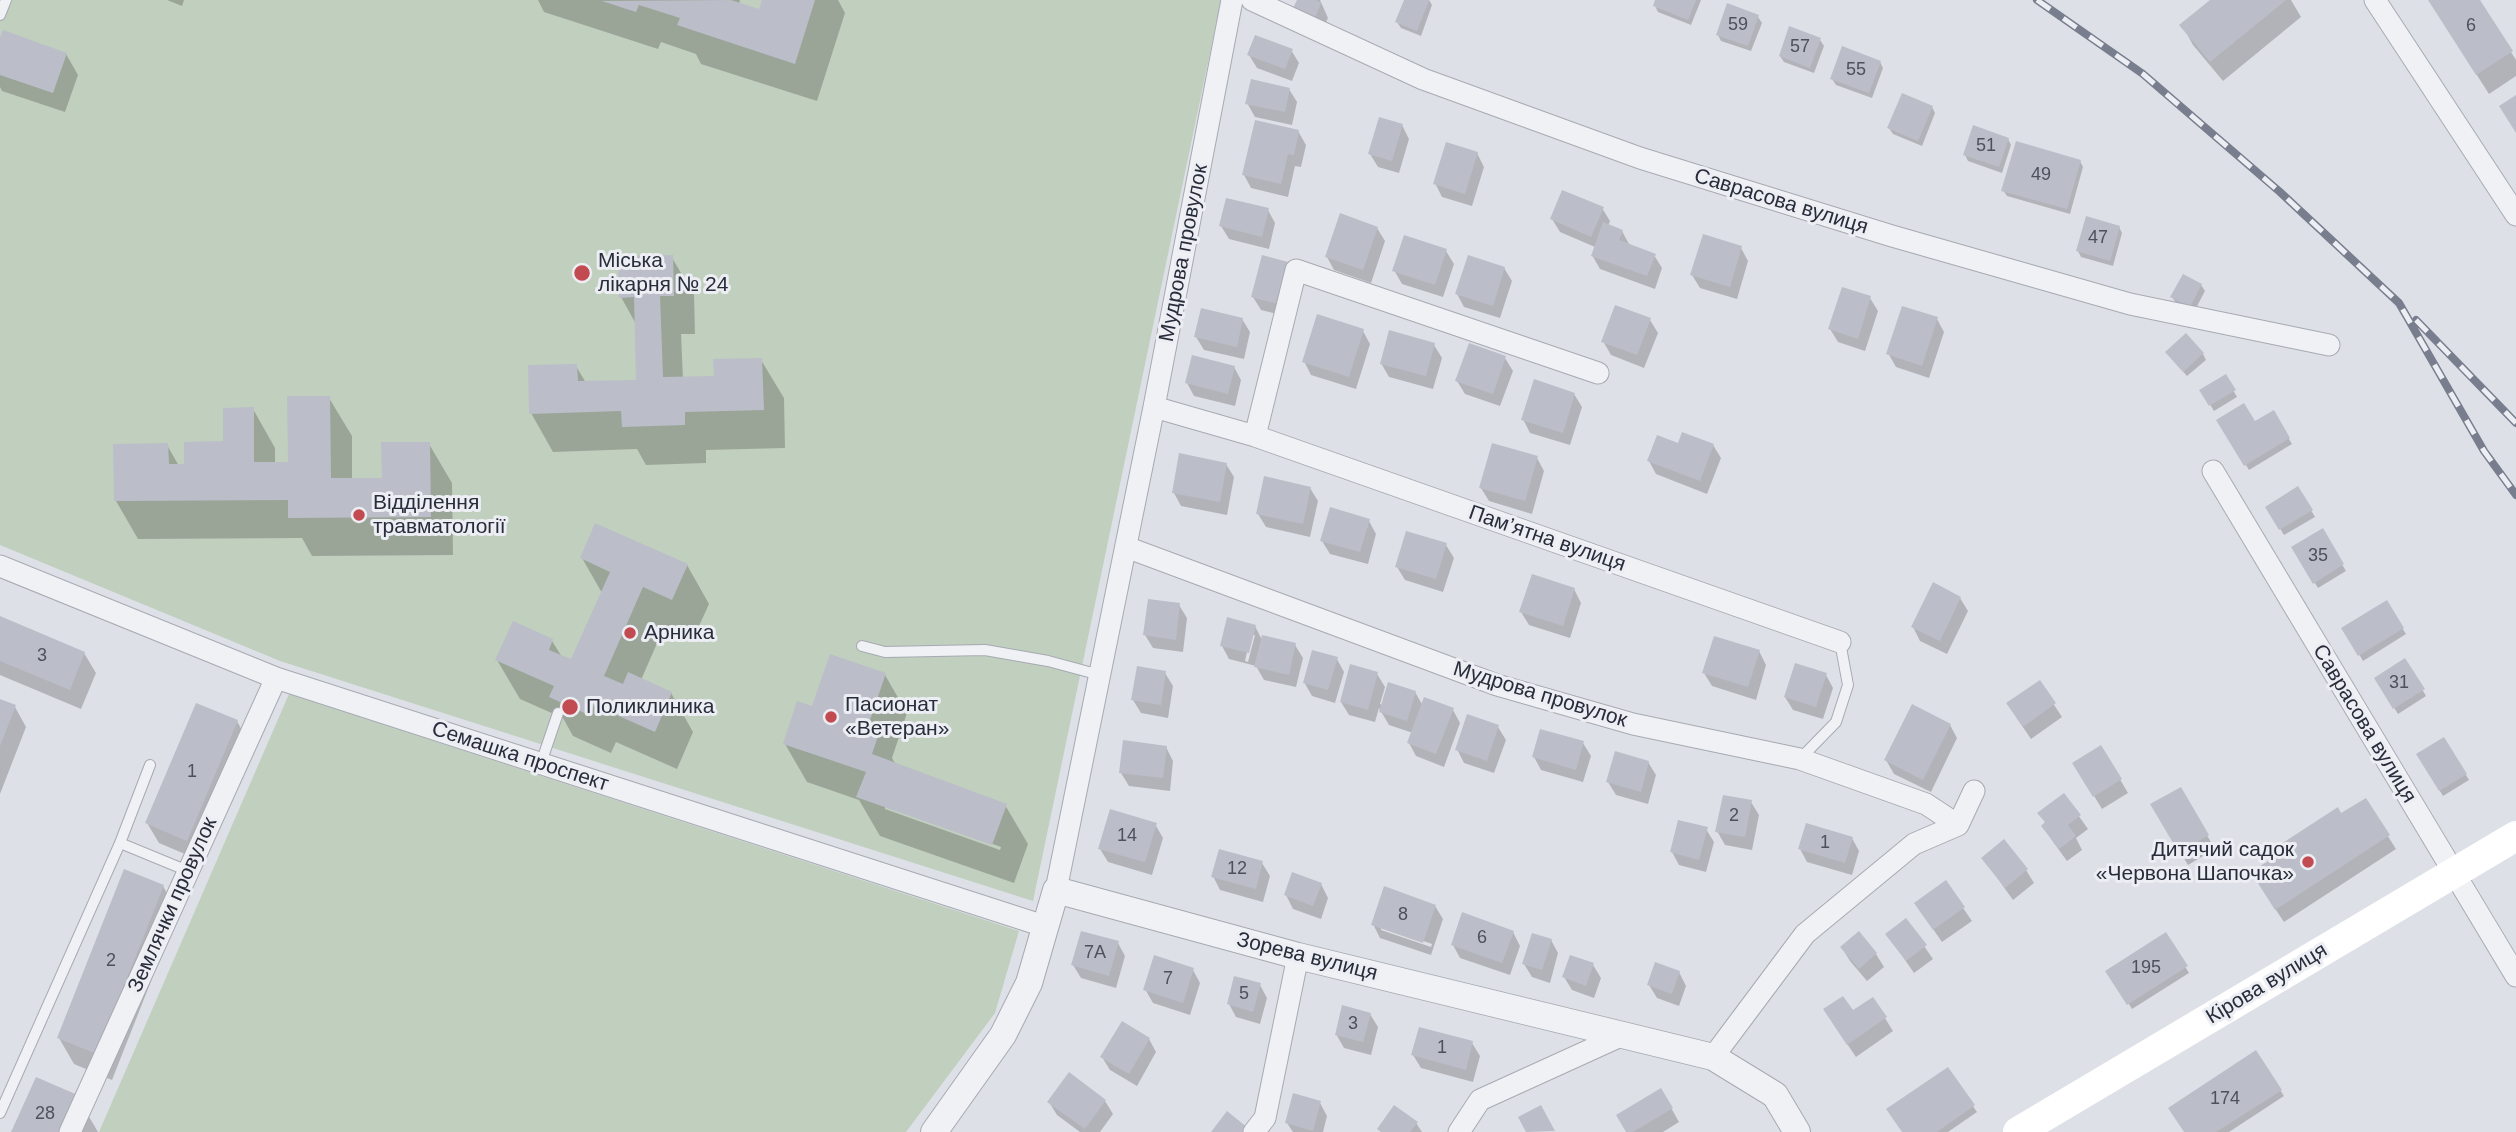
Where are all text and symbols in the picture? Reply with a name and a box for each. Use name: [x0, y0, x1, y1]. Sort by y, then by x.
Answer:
house number: 59: [1728, 14, 1748, 36]
house number: 6: [2466, 15, 2476, 37]
house number: 57: [1790, 36, 1810, 58]
house number: 55: [1846, 59, 1866, 81]
house number: 51: [1976, 135, 1996, 157]
street label: Мудрова провулок: [1154, 162, 1214, 344]
street label: Саврасова вулиця: [1691, 164, 1871, 240]
house number: 49: [2031, 164, 2051, 186]
house number: 47: [2088, 227, 2108, 249]
place label: Міська лікарня № 24: [598, 248, 728, 298]
marker: Міська лікарня № 24: [572, 263, 592, 283]
place label: Відділення травматології: [373, 490, 505, 540]
street label: Пам’ятна вулиця: [1465, 500, 1629, 578]
marker: Відділення травматології: [351, 507, 367, 523]
house number: 35: [2308, 545, 2328, 567]
place label: Арника: [644, 620, 714, 646]
marker: Арника: [622, 625, 638, 641]
street label: Саврасова вулиця: [2307, 640, 2421, 808]
house number: 3: [37, 645, 47, 667]
street label: Мудрова провулок: [1450, 657, 1630, 733]
house number: 31: [2389, 672, 2409, 694]
place label: Пасионат «Ветеран»: [845, 692, 949, 742]
place label: Поликлиника: [586, 694, 714, 720]
marker: Поликлиника: [560, 697, 580, 717]
marker: Пасионат «Ветеран»: [823, 709, 839, 725]
street label: Семашка проспект: [428, 717, 612, 797]
house number: 1: [187, 761, 197, 783]
house number: 2: [1729, 805, 1739, 827]
street label: Землячки провулок: [123, 814, 223, 996]
house number: 14: [1117, 825, 1137, 847]
house number: 1: [1820, 832, 1830, 854]
place label: Дитячий садок «Червона Шапочка»: [2096, 837, 2294, 887]
marker: Дитячий садок «Червона Шапочка»: [2300, 854, 2316, 870]
house number: 12: [1227, 858, 1247, 880]
house number: 8: [1398, 904, 1408, 926]
street label: Зорева вулиця: [1234, 927, 1380, 987]
house number: 6: [1477, 927, 1487, 949]
street label: Кірова вулиця: [2202, 938, 2332, 1030]
house number: 7А: [1084, 942, 1106, 964]
house number: 2: [106, 950, 116, 972]
house number: 195: [2131, 957, 2161, 979]
house number: 7: [1163, 968, 1173, 990]
house number: 5: [1239, 983, 1249, 1005]
house number: 3: [1348, 1013, 1358, 1035]
house number: 1: [1437, 1037, 1447, 1059]
house number: 174: [2210, 1088, 2240, 1110]
house number: 28: [35, 1103, 55, 1125]

